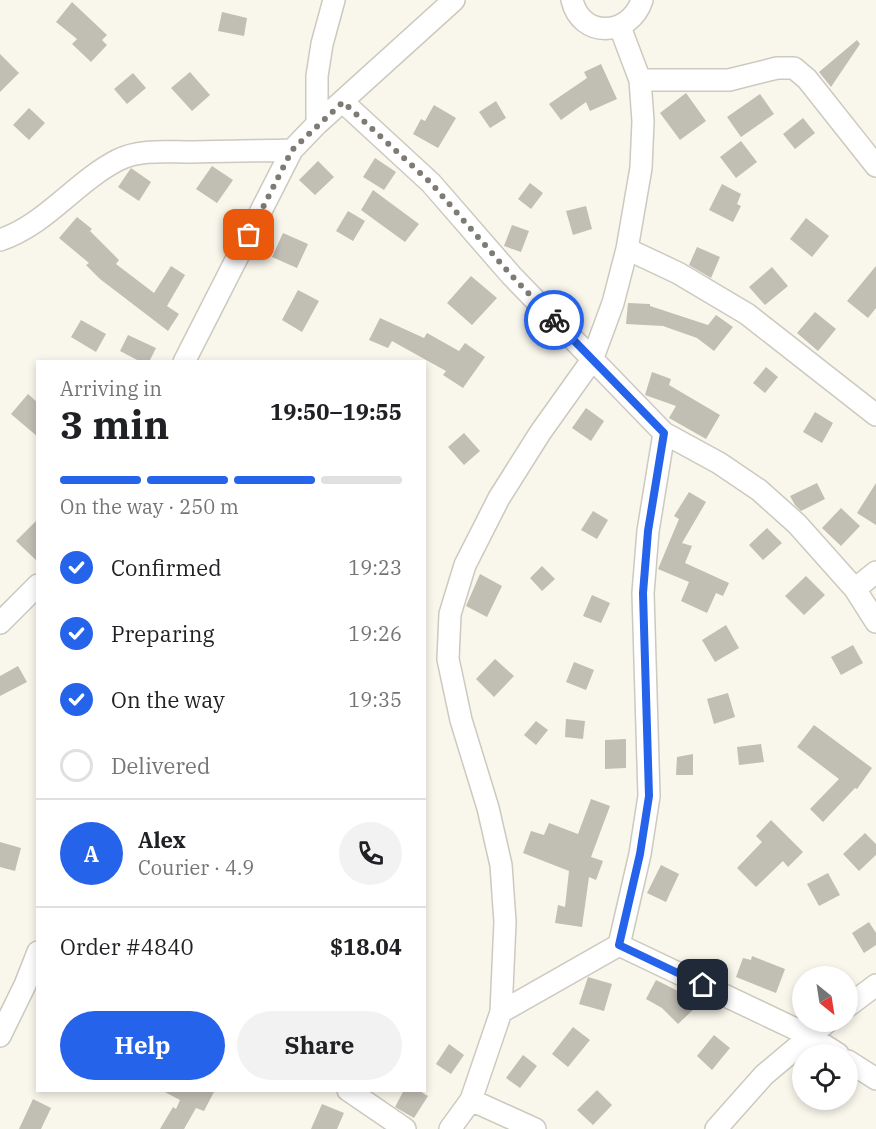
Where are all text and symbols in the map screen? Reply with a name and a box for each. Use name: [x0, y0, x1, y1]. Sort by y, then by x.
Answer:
pin: [223, 209, 274, 260]
icon: bag: [232, 218, 265, 251]
courier: [524, 290, 584, 350]
icon: bike: [538, 304, 571, 337]
text: Arriving in: [60, 375, 162, 402]
text: 19:50–19:55: [270, 397, 402, 426]
text: 3 min: [60, 399, 169, 450]
text: On the way · 250 m: [60, 493, 239, 520]
icon: check: [60, 551, 93, 584]
text: Confirmed: [111, 553, 222, 582]
text: 19:23: [348, 554, 402, 581]
icon: check: [60, 617, 93, 650]
text: Preparing: [111, 619, 215, 648]
text: 19:26: [348, 620, 402, 647]
icon: check: [60, 683, 93, 716]
text: On the way: [111, 685, 225, 714]
text: 19:35: [348, 686, 402, 713]
text: Delivered: [111, 751, 210, 780]
button: phone: [339, 822, 402, 885]
text: Alex: [138, 825, 186, 854]
text: A: [84, 839, 99, 868]
text: Courier · 4.9: [138, 854, 254, 881]
text: Order #4840: [60, 932, 194, 961]
text: $18.04: [330, 932, 402, 961]
pin: [677, 959, 728, 1010]
north arrow: [792, 966, 858, 1032]
map controls: [792, 966, 858, 1110]
icon: home: [686, 968, 719, 1001]
button: Help: [60, 1011, 225, 1080]
button: Share: [237, 1011, 402, 1080]
button: locate: [792, 1044, 858, 1110]

